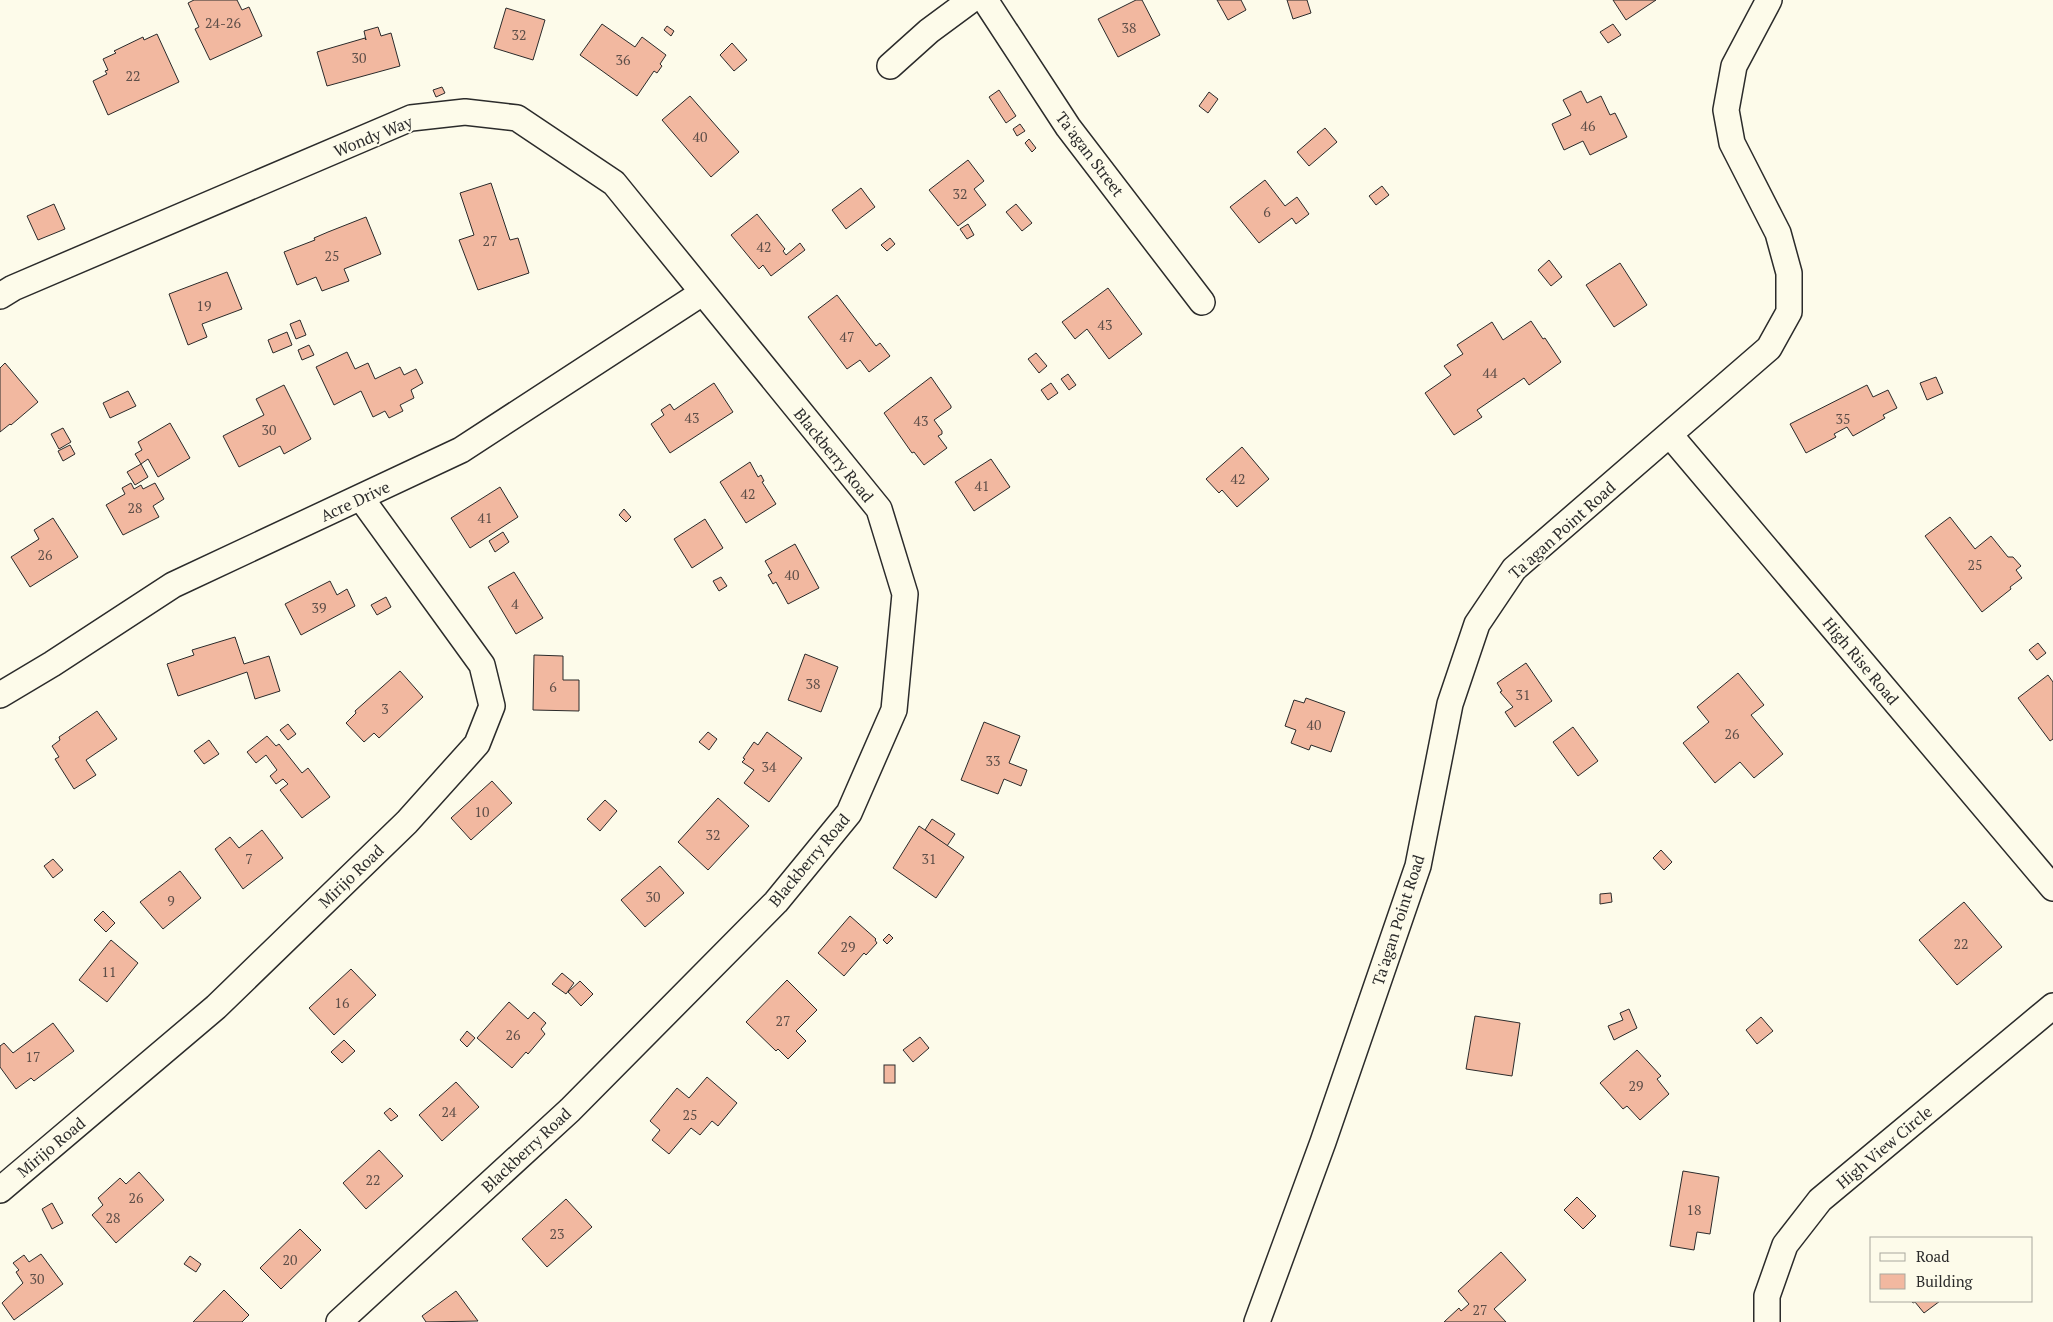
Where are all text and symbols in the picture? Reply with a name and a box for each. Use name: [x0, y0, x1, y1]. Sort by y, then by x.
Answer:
house number: 24-26: [205, 13, 241, 32]
house number: 38: [1122, 18, 1136, 37]
house number: 32: [512, 25, 526, 44]
house number: 30: [352, 48, 366, 67]
house number: 36: [616, 50, 631, 69]
house number: 22: [126, 66, 140, 85]
street label: Ta'agan Street: [1051, 107, 1129, 201]
street label: Wondy Way: [330, 110, 417, 162]
house number: 46: [1581, 116, 1596, 135]
house number: 40: [693, 127, 707, 146]
house number: 32: [953, 184, 967, 203]
house number: 6: [1263, 202, 1271, 221]
house number: 27: [483, 231, 497, 250]
house number: 42: [757, 237, 771, 256]
house number: 25: [325, 246, 339, 265]
house number: 19: [197, 296, 211, 315]
house number: 43: [1098, 315, 1112, 334]
house number: 47: [840, 327, 854, 346]
house number: 44: [1483, 363, 1498, 382]
street label: Blackberry Road: [789, 403, 879, 507]
house number: 43: [685, 408, 699, 427]
house number: 35: [1836, 409, 1850, 428]
house number: 43: [914, 411, 928, 430]
house number: 30: [262, 420, 276, 439]
house number: 42: [1231, 469, 1245, 488]
street label: Acre Drive: [317, 475, 393, 527]
house number: 41: [975, 476, 989, 495]
street label: Ta'agan Point Road: [1504, 476, 1620, 584]
house number: 42: [741, 484, 755, 503]
house number: 28: [128, 498, 142, 517]
house number: 41: [478, 508, 492, 527]
house number: 26: [38, 545, 53, 564]
house number: 25: [1968, 555, 1982, 574]
house number: 40: [785, 565, 799, 584]
house number: 4: [511, 594, 519, 613]
house number: 39: [312, 598, 326, 617]
street label: High Rise Road: [1818, 613, 1904, 709]
house number: 38: [806, 674, 820, 693]
house number: 6: [549, 677, 557, 696]
house number: 31: [1516, 685, 1530, 704]
house number: 3: [381, 699, 389, 718]
house number: 40: [1307, 715, 1321, 734]
house number: 26: [1725, 724, 1740, 743]
house number: 33: [986, 751, 1000, 770]
house number: 34: [762, 757, 777, 776]
house number: 10: [475, 802, 489, 821]
street label: Blackberry Road: [763, 809, 855, 911]
house number: 32: [706, 825, 720, 844]
street label: Mirijo Road: [314, 839, 388, 913]
house number: 7: [245, 849, 253, 868]
house number: 31: [922, 849, 936, 868]
street label: Ta'agan Point Road: [1366, 852, 1430, 988]
house number: 30: [646, 887, 660, 906]
house number: 9: [167, 891, 175, 910]
house number: 22: [1954, 934, 1968, 953]
house number: 29: [841, 937, 855, 956]
house number: 11: [102, 962, 116, 981]
house number: 16: [335, 993, 350, 1012]
house number: 27: [776, 1011, 790, 1030]
house number: 26: [506, 1025, 521, 1044]
house number: 17: [26, 1047, 40, 1066]
house number: 29: [1629, 1076, 1643, 1095]
street label: High View Circle: [1831, 1100, 1937, 1194]
house number: 24: [442, 1102, 457, 1121]
street label: Blackberry Road: [476, 1103, 576, 1197]
house number: 25: [683, 1105, 697, 1124]
street label: Mirijo Road: [12, 1112, 90, 1182]
house number: 22: [366, 1170, 380, 1189]
house number: 26: [129, 1188, 144, 1207]
house number: 18: [1687, 1200, 1701, 1219]
house number: 28: [106, 1208, 120, 1227]
house number: 23: [550, 1224, 564, 1243]
legend: [1870, 1237, 2033, 1302]
text: Road: [1916, 1246, 1949, 1266]
house number: 20: [283, 1250, 297, 1269]
house number: 30: [30, 1269, 44, 1288]
text: Building: [1916, 1271, 1974, 1291]
house number: 27: [1473, 1300, 1487, 1319]

